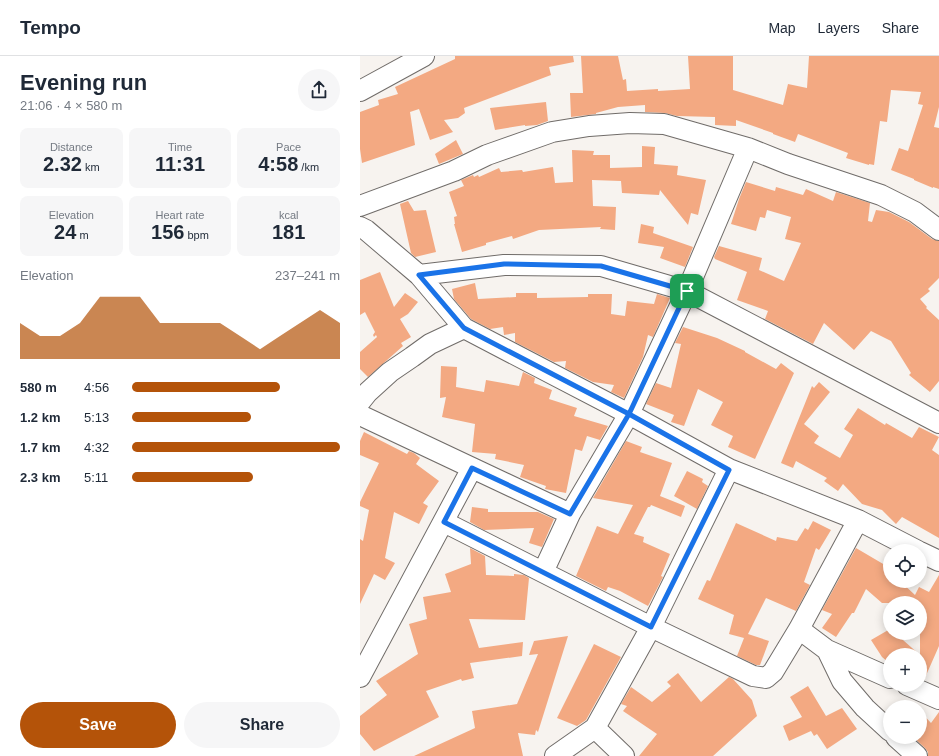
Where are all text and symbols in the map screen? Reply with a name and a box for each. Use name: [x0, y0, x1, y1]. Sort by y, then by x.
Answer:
text: Tempo: [20, 17, 81, 38]
text: Map: [768, 20, 796, 36]
text: Layers: [818, 20, 860, 36]
text: Share: [882, 20, 919, 36]
button: share: [298, 69, 340, 111]
text: Evening run: [20, 70, 147, 95]
text: 21:06 · 4 × 580 m: [20, 98, 122, 113]
text: Distance: [50, 141, 93, 153]
text: Time: [168, 141, 192, 153]
text: Pace: [276, 141, 301, 153]
text: 2.32: [43, 153, 82, 175]
text: 11:31: [155, 153, 205, 175]
text: 4:58: [258, 153, 298, 175]
text: km: [82, 161, 100, 173]
text: /km: [298, 161, 319, 173]
text: Elevation: [49, 209, 94, 221]
text: Heart rate: [156, 209, 204, 221]
text: kcal: [279, 209, 298, 221]
text: 24: [54, 221, 76, 243]
text: 156: [151, 221, 184, 243]
text: 181: [272, 221, 305, 243]
text: m: [76, 229, 89, 241]
text: bpm: [184, 229, 209, 241]
text: Elevation: [20, 268, 73, 283]
text: 237–241 m: [275, 268, 340, 283]
pin: [670, 274, 704, 308]
icon: arrive: [676, 280, 698, 302]
text: 580 m: [20, 380, 57, 395]
text: 4:56: [84, 380, 109, 395]
text: 1.2 km: [20, 410, 60, 425]
text: 5:13: [84, 410, 109, 425]
text: 1.7 km: [20, 440, 60, 455]
text: 4:32: [84, 440, 109, 455]
text: 2.3 km: [20, 470, 60, 485]
text: 5:11: [84, 470, 108, 485]
map controls: [883, 544, 927, 744]
button: locate: [883, 544, 927, 588]
button: layers: [883, 596, 927, 640]
button: +: [883, 648, 927, 692]
button: −: [883, 700, 927, 744]
button: Save: [20, 702, 176, 748]
button: Share: [184, 702, 340, 748]

